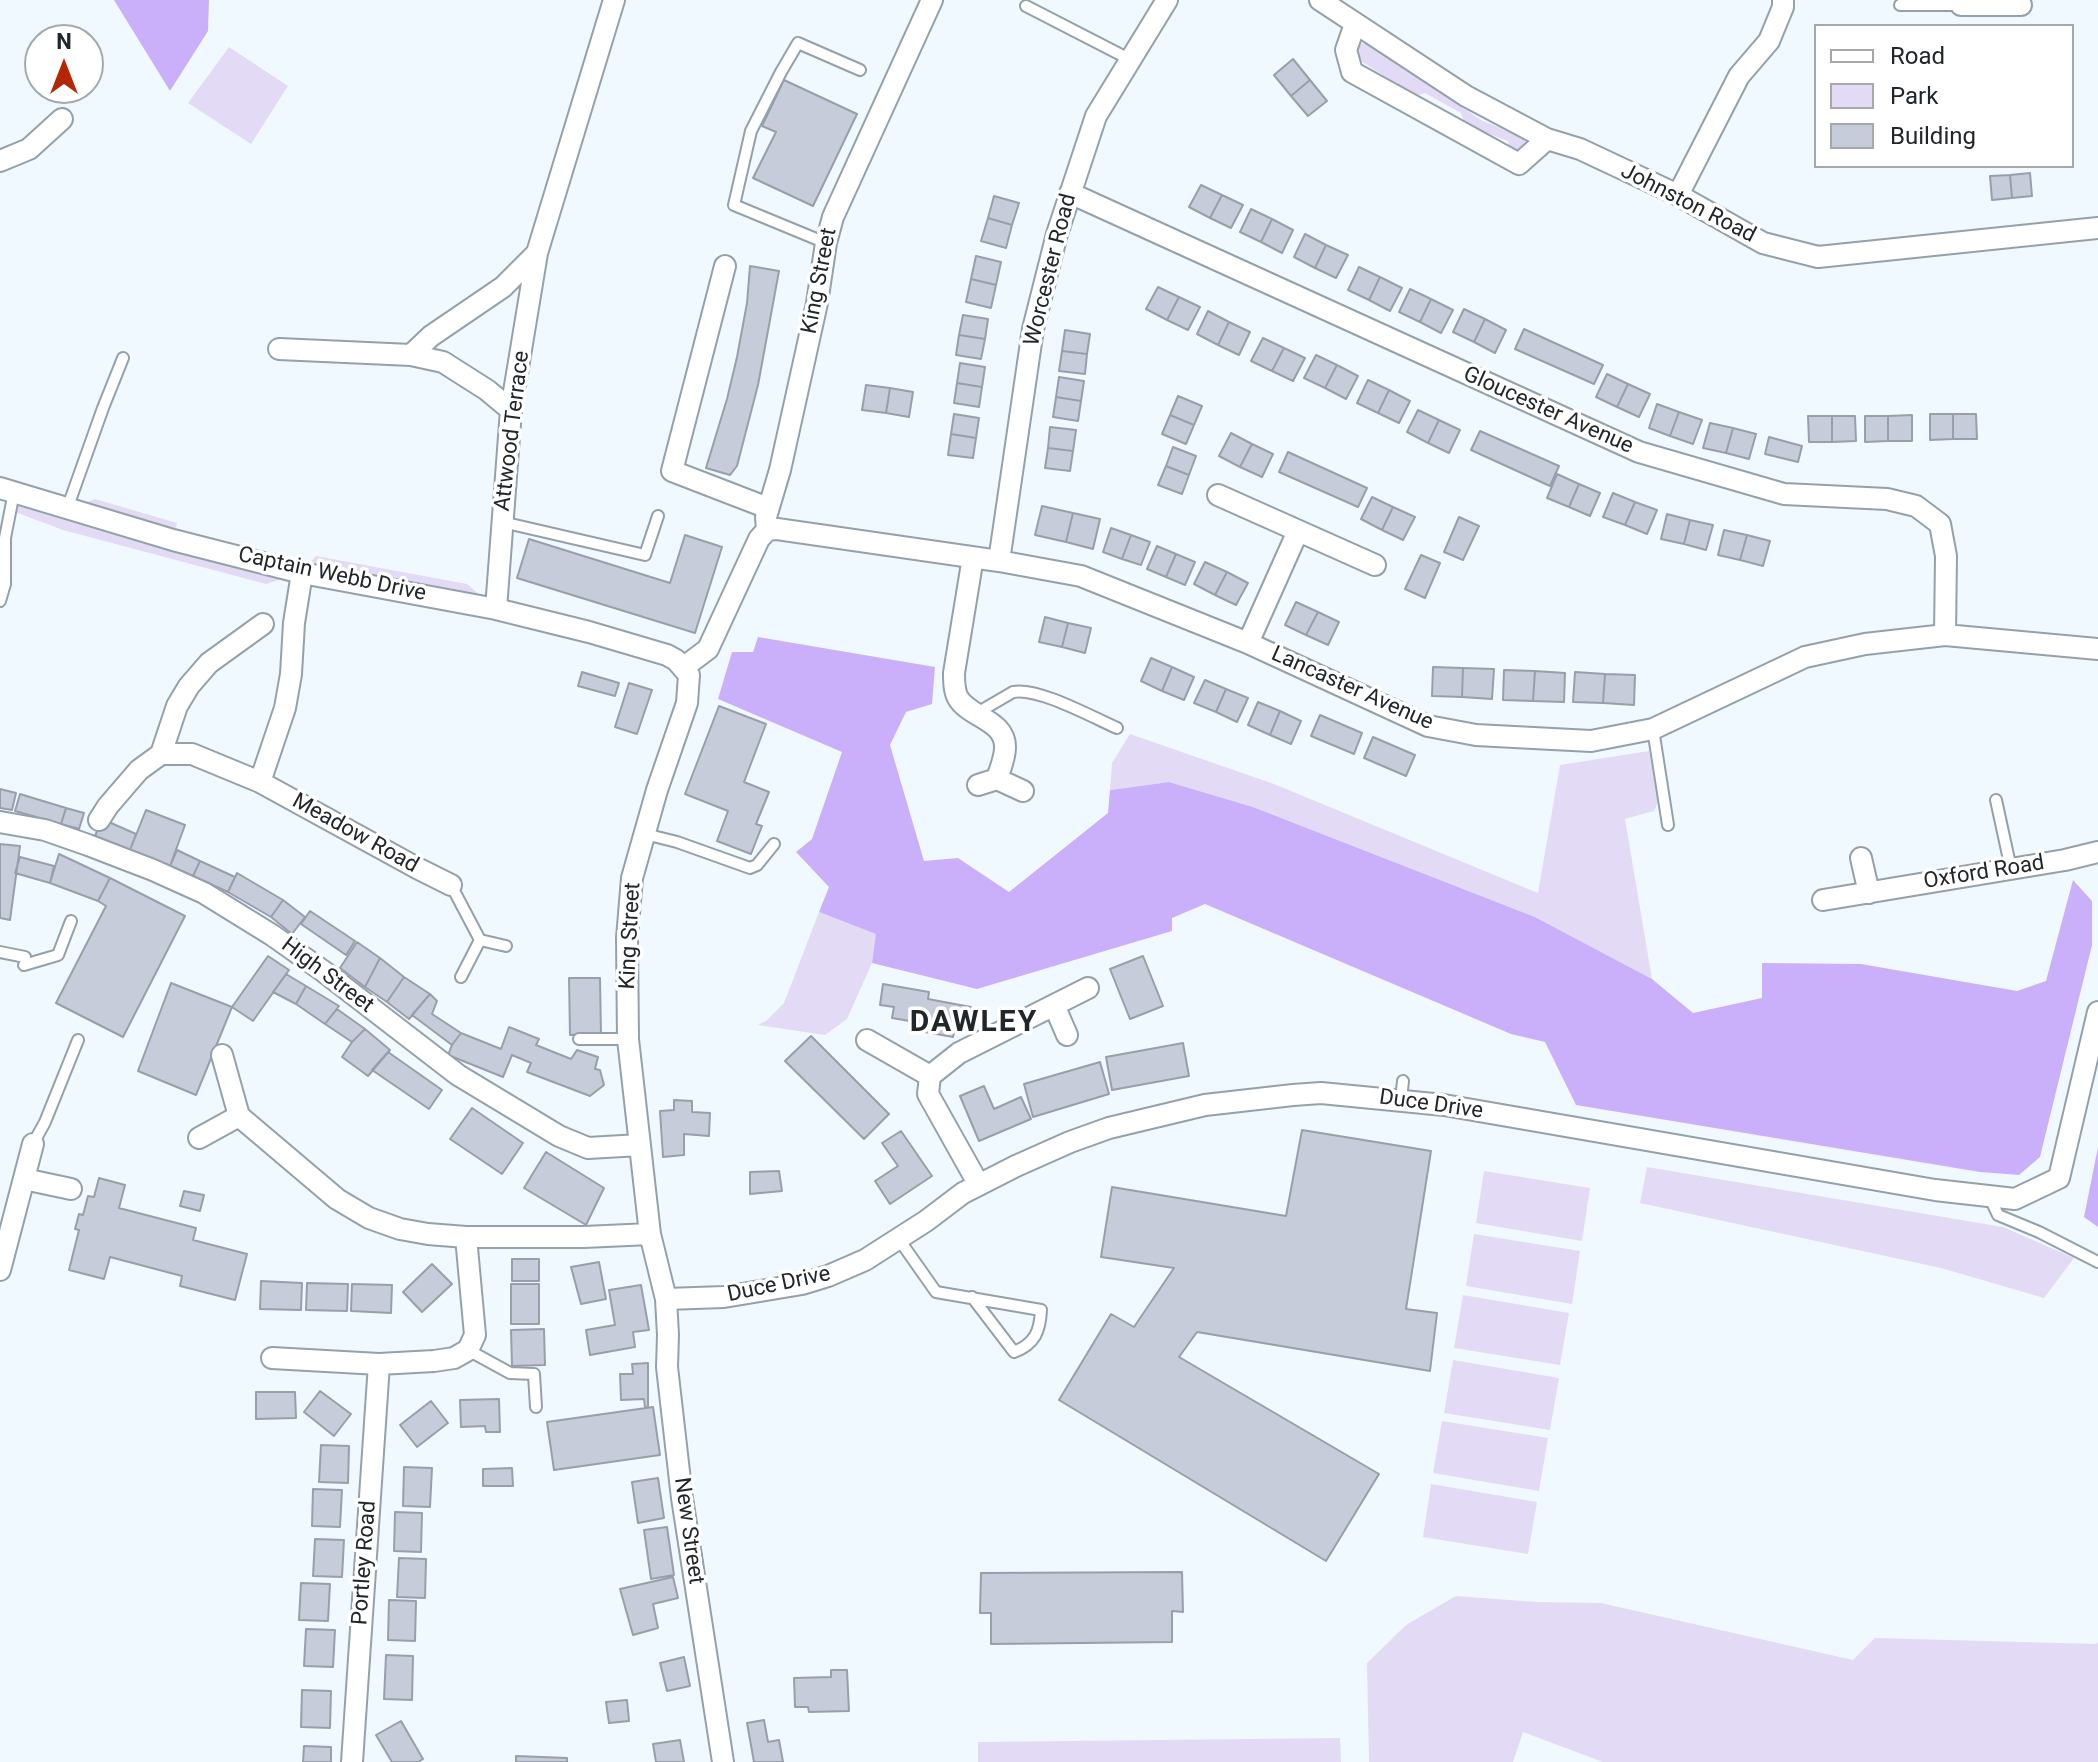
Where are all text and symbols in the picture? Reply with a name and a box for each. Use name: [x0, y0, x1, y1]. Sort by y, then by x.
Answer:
north arrow: [24, 24, 104, 104]
legend: [1814, 24, 2074, 168]
text: N: [56, 29, 72, 54]
text: Road: [1890, 42, 1945, 70]
text: Park: [1890, 82, 1938, 110]
text: Building: [1890, 122, 1976, 150]
street label: Johnston Road: [1616, 159, 1760, 249]
street label: Worcester Road: [1019, 191, 1083, 349]
street label: King Street: [797, 226, 843, 336]
street label: Attwood Terrace: [490, 349, 536, 513]
street label: Gloucester Avenue: [1459, 362, 1637, 460]
street label: Captain Webb Drive: [236, 542, 428, 608]
street label: Lancaster Avenue: [1267, 641, 1437, 737]
street label: Meadow Road: [287, 788, 423, 880]
street label: Oxford Road: [1922, 850, 2046, 896]
street label: King Street: [615, 882, 647, 990]
street label: High Street: [276, 933, 378, 1019]
district label: DAWLEY: [910, 1005, 1038, 1041]
street label: Duce Drive: [1377, 1085, 1485, 1125]
street label: Duce Drive: [725, 1261, 833, 1309]
street label: New Street: [667, 1476, 709, 1586]
street label: Portley Road: [347, 1500, 383, 1626]

